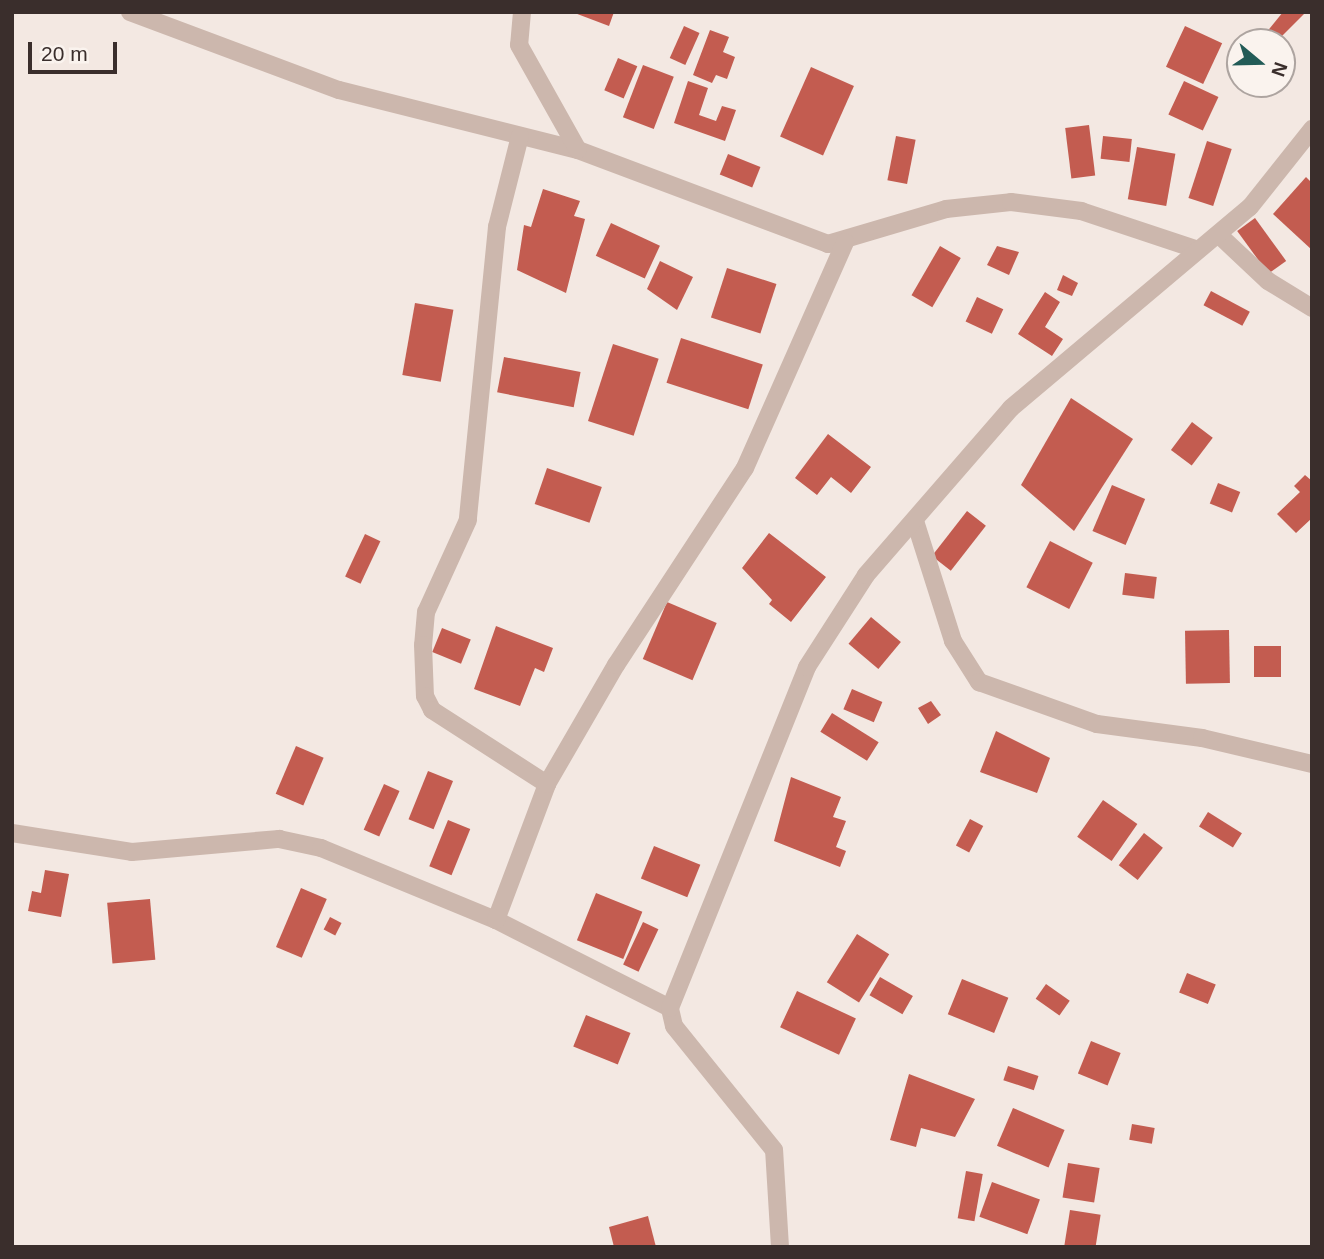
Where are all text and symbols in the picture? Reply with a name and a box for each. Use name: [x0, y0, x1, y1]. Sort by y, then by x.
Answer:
scale bar: [32, 28, 121, 72]
north arrow: [1226, 28, 1296, 98]
text: 20 m: [41, 42, 88, 65]
text: N: [1267, 59, 1292, 79]

